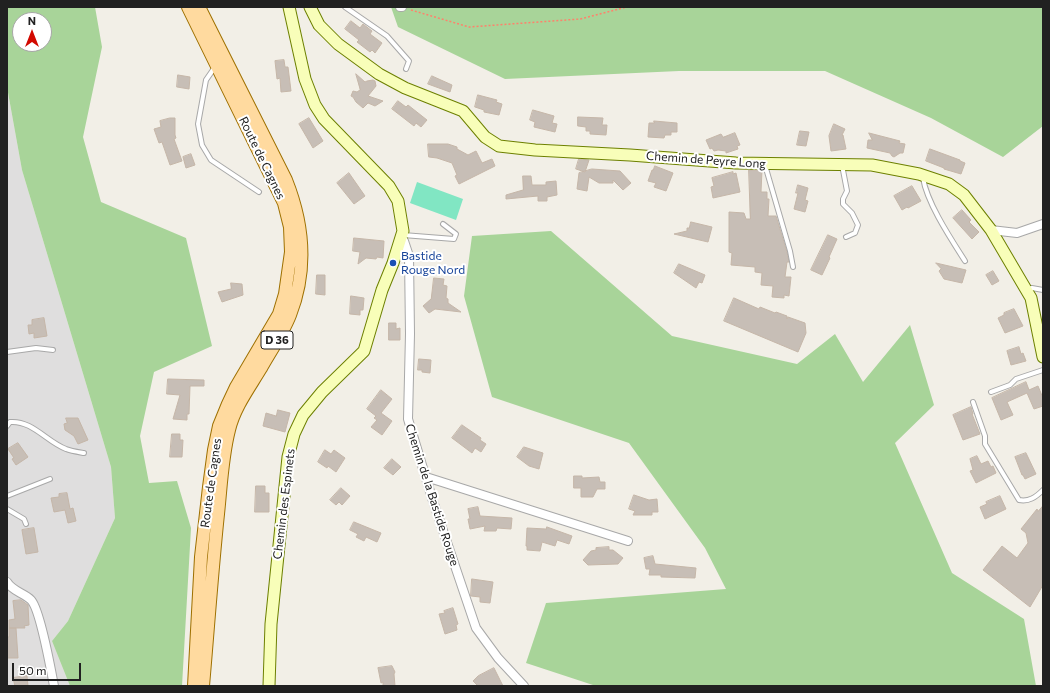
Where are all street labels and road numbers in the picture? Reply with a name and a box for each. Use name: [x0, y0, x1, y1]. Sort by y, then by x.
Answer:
street label: Route de Cagnes: [236, 114, 288, 202]
street label: Chemin de Peyre Long: [646, 149, 766, 171]
road number: D 36: [261, 331, 293, 349]
street label: Chemin de la Bastide Rouge: [402, 422, 462, 568]
street label: Route de Cagnes: [198, 437, 224, 529]
street label: Chemin des Espinets: [270, 448, 298, 560]

